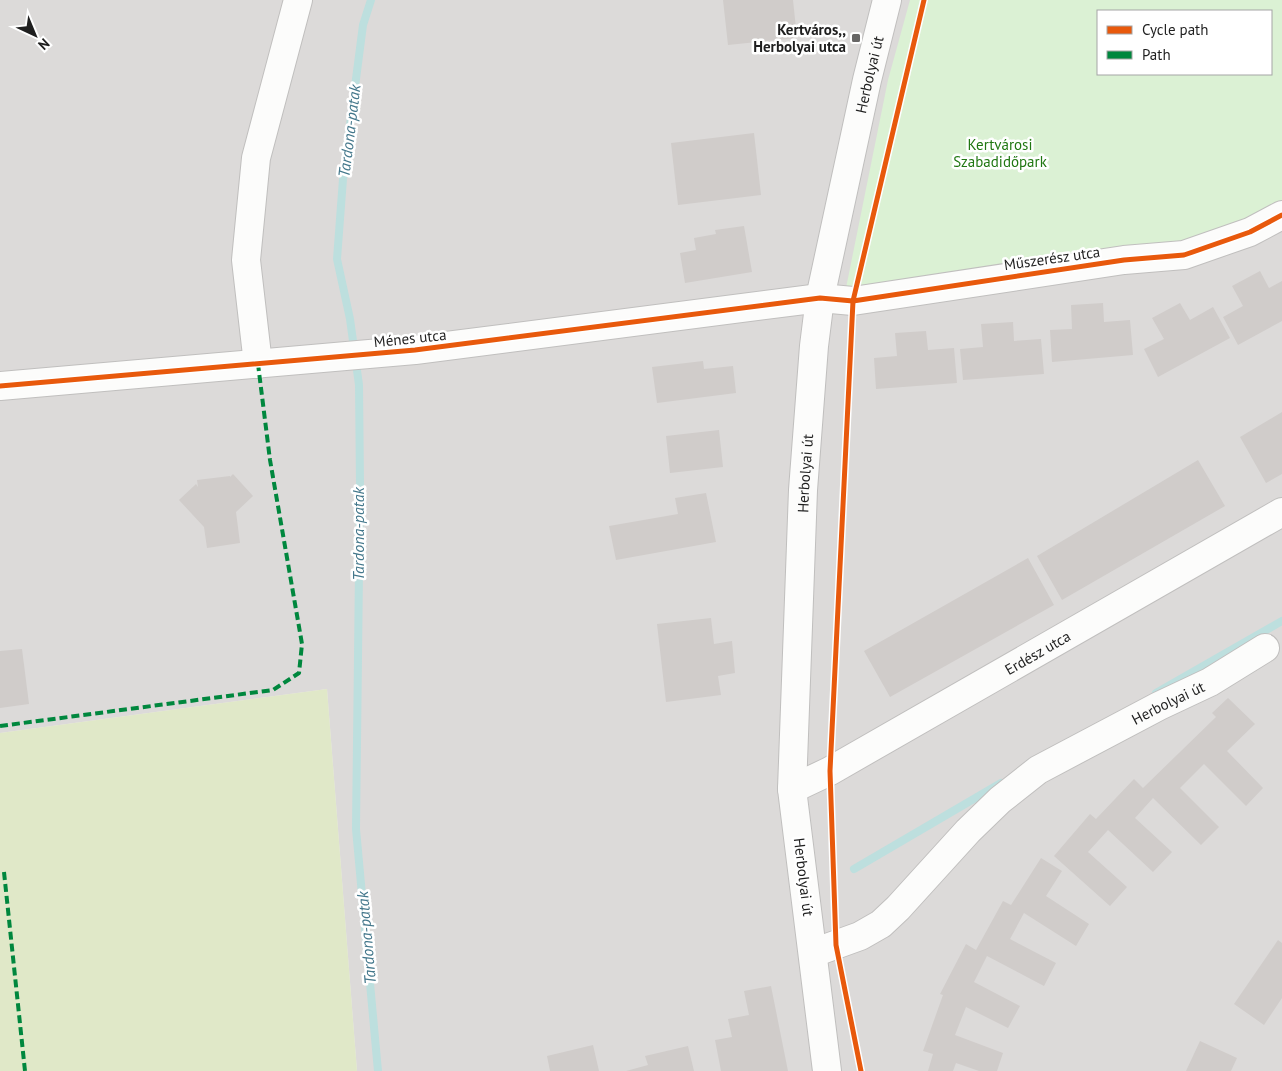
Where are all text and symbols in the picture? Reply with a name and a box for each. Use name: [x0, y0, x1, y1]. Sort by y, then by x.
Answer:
north arrow: [10, 10, 60, 60]
legend: [1097, 10, 1272, 75]
place label: Kertváros,, Herbolyai utca: [753, 20, 846, 56]
text: Cycle path: [1142, 20, 1208, 39]
marker: Kertváros,, Herbolyai utca: [850, 32, 862, 44]
street label: Herbolyai út: [851, 34, 887, 115]
text: N: [34, 35, 54, 54]
text: Path: [1142, 45, 1171, 64]
water label: Tardona-patak: [333, 83, 365, 179]
park label: Kertvárosi Szabadidőpark: [953, 135, 1048, 171]
street label: Műszerész utca: [1003, 242, 1101, 274]
street label: Ménes utca: [373, 325, 447, 351]
street label: Herbolyai út: [793, 433, 817, 513]
water label: Tardona-patak: [348, 486, 368, 581]
street label: Erdész utca: [1001, 626, 1074, 679]
street label: Herbolyai út: [1128, 676, 1207, 728]
street label: Herbolyai út: [790, 837, 818, 917]
water label: Tardona-patak: [352, 890, 380, 985]

